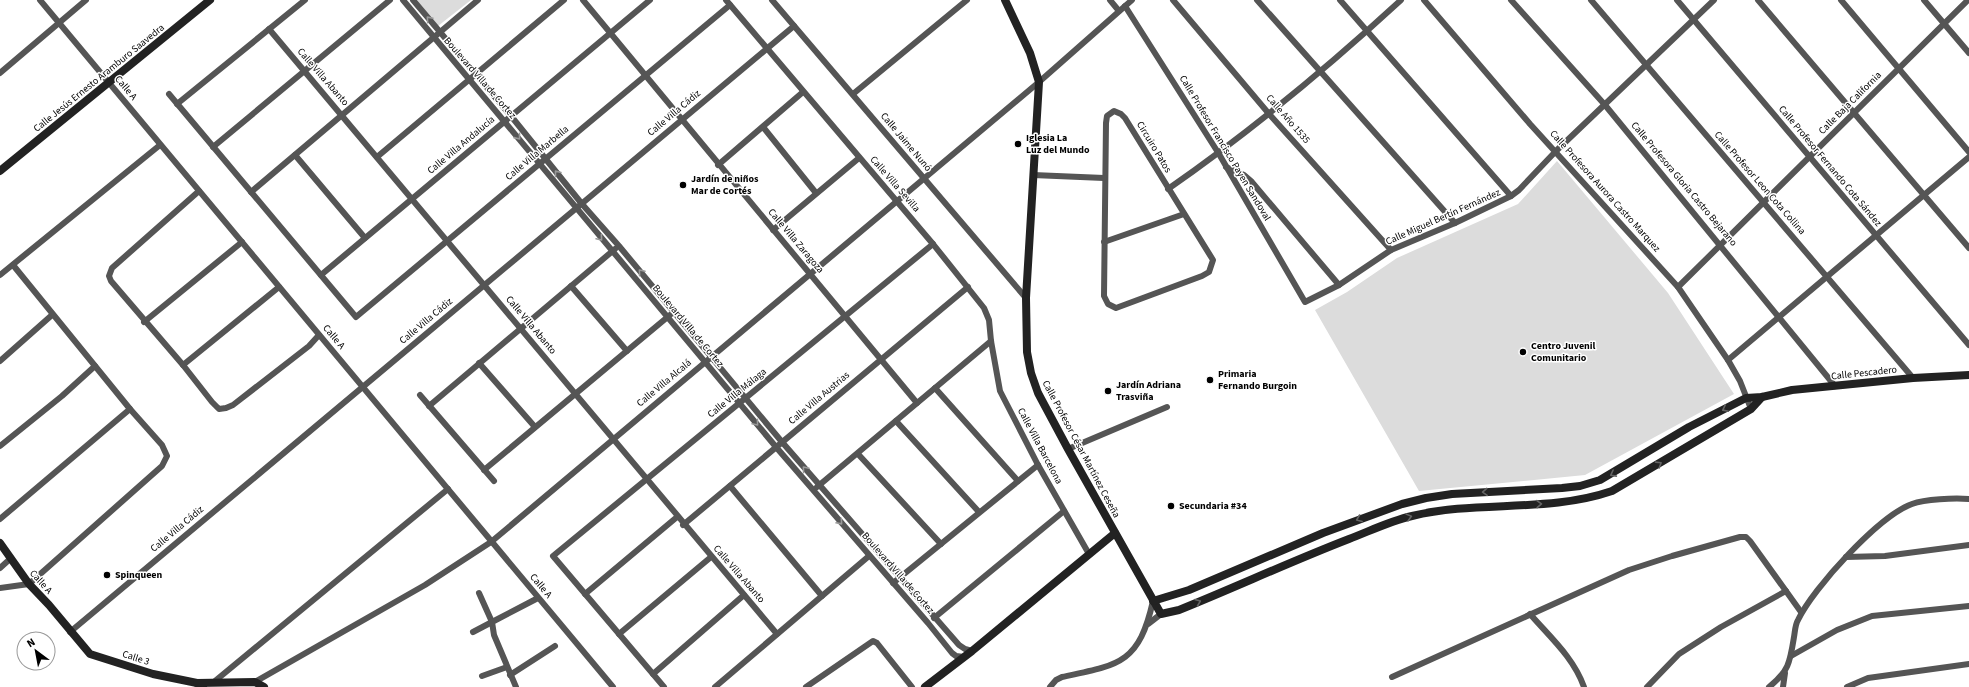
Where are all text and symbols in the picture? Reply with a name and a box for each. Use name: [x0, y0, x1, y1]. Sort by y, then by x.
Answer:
one-way arrow: [427, 16, 434, 24]
street label: Calle Jesús Ernesto Aramburo Saavedra: [31, 21, 167, 135]
street label: Boulevard Villa de Cortez: [441, 34, 519, 122]
street label: Calle Villa Abanto: [294, 45, 352, 109]
street label: Calle Baja California: [1815, 68, 1885, 138]
street label: Calle Profesor Francisco Payen Sandoval: [1176, 72, 1274, 224]
street label: Calle A: [112, 73, 141, 104]
street label: Calle Villa Cádiz: [644, 87, 704, 139]
street label: Calle Año 1535: [1263, 91, 1313, 147]
street label: Calle Profesor Fernando Cota Sández: [1775, 102, 1885, 230]
street label: Calle Jaime Nunó: [877, 109, 935, 175]
street label: Calle Villa Andalucía: [424, 113, 498, 177]
street label: Circuiro Patos: [1133, 119, 1175, 175]
street label: Calle Profesora Gloria Castro Bejarano: [1628, 119, 1740, 249]
street label: Calle Villa Marbella: [502, 122, 572, 184]
street label: Calle Profesora Aurora Castro Marquez: [1546, 127, 1664, 255]
street label: Calle Profesor Leon Cota Collina: [1711, 128, 1809, 238]
place label: Iglesia La Luz del Mundo: [1026, 131, 1090, 157]
one-way arrow: [513, 133, 520, 140]
marker: Iglesia La Luz del Mundo: [1013, 139, 1023, 149]
street label: Calle Villa Sevilla: [867, 153, 923, 215]
one-way arrow: [555, 170, 562, 177]
place label: Jardín de niños Mar de Cortés: [691, 172, 759, 198]
marker: Jardín de niños Mar de Cortés: [678, 180, 688, 190]
street label: Calle Miguel Bertín Fernández: [1383, 185, 1503, 249]
street label: Calle Villa Zaragoza: [765, 206, 827, 276]
one-way arrow: [595, 233, 602, 240]
one-way arrow: [639, 270, 646, 277]
street label: Boulevard Villa de Cortez: [649, 282, 727, 370]
street label: Calle Villa Abanto: [502, 293, 560, 357]
street label: Calle Villa Cádiz: [396, 295, 456, 347]
street label: Calle A: [320, 322, 349, 353]
place label: Centro Juvenil Comunitario: [1531, 339, 1596, 365]
marker: Centro Juvenil Comunitario: [1518, 347, 1528, 357]
street label: Calle Villa Alcalá: [634, 356, 694, 410]
street label: Calle Pescadero: [1830, 363, 1898, 383]
street label: Calle Villa Málaga: [704, 365, 770, 421]
place label: Primaria Fernando Burgoin: [1218, 367, 1297, 393]
street label: Calle Villa Austrias: [785, 368, 853, 428]
marker: Primaria Fernando Burgoin: [1205, 375, 1215, 385]
street label: Calle Profesor César Martínez Ceseña: [1039, 378, 1123, 520]
place label: Jardín Adriana Trasviña: [1116, 378, 1181, 404]
marker: Jardín Adriana Trasviña: [1103, 386, 1113, 396]
one-way arrow: [1722, 404, 1730, 412]
street label: Calle Villa Barcelona: [1014, 405, 1066, 487]
one-way arrow: [751, 418, 758, 426]
one-way arrow: [1655, 461, 1662, 468]
one-way arrow: [803, 466, 810, 473]
one-way arrow: [1609, 469, 1617, 476]
one-way arrow: [1482, 488, 1488, 496]
place label: Secundaria #34: [1179, 499, 1247, 513]
one-way arrow: [1536, 500, 1542, 509]
marker: Secundaria #34: [1166, 501, 1176, 511]
street label: Calle Villa Cádiz: [147, 503, 207, 555]
one-way arrow: [1406, 513, 1413, 522]
one-way arrow: [1356, 515, 1363, 523]
one-way arrow: [835, 517, 842, 525]
street label: Boulevard Villa de Cortez: [859, 529, 937, 617]
street label: Calle Villa Abanto: [710, 542, 768, 606]
street label: Calle A: [26, 567, 56, 598]
place label: Spinqueen: [115, 568, 163, 582]
marker: Spinqueen: [102, 570, 112, 580]
street label: Calle A: [527, 571, 556, 602]
one-way arrow: [1195, 599, 1202, 607]
north arrow: [16, 631, 56, 671]
text: N: [24, 635, 38, 651]
street label: Calle 3: [121, 647, 151, 669]

